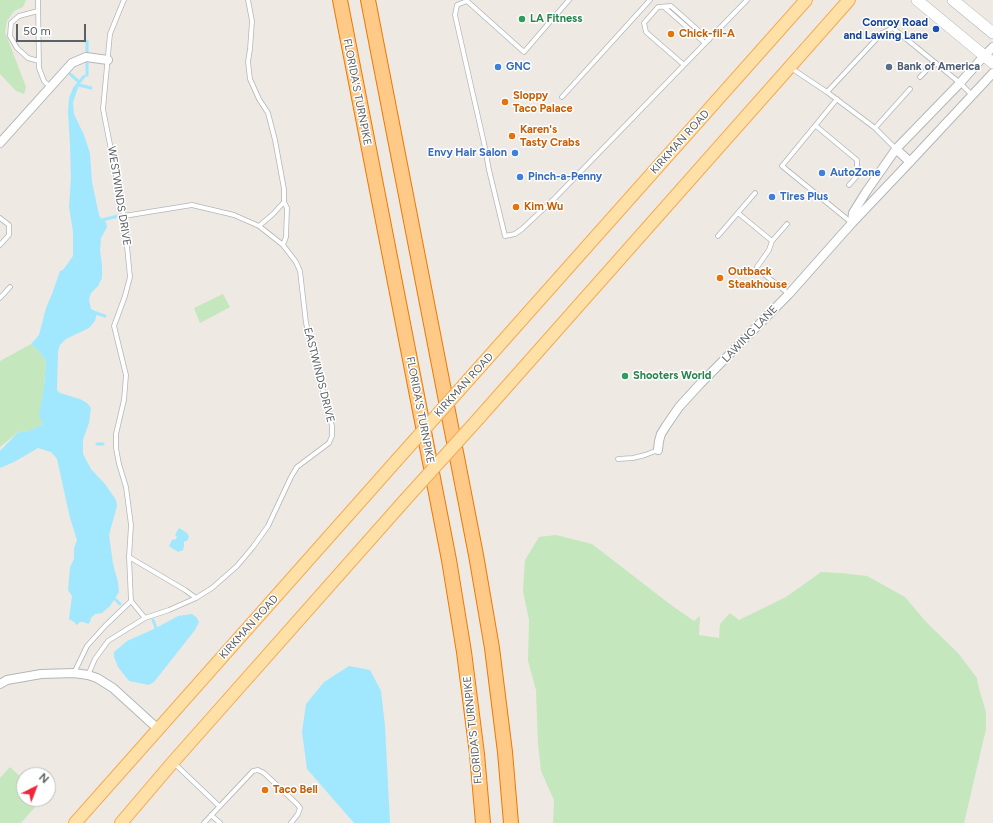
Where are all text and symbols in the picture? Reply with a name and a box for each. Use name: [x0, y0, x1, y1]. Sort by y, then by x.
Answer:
place label: LA Fitness: [530, 12, 582, 26]
marker: LA Fitness: [517, 14, 527, 24]
scale bar: [18, 16, 88, 42]
place label: Conroy Road and Lawing Lane: [843, 16, 928, 42]
text: 50 m: [23, 24, 51, 38]
marker: Conroy Road and Lawing Lane: [931, 24, 941, 34]
place label: Chick-fil-A: [679, 27, 735, 41]
marker: Chick-fil-A: [666, 29, 676, 39]
street label: FLORIDA'S TURNPIKE: [340, 38, 374, 146]
place label: GNC: [506, 60, 531, 74]
place label: Bank of America: [897, 60, 980, 74]
marker: GNC: [493, 62, 503, 72]
marker: Bank of America: [884, 62, 894, 72]
place label: Sloppy Taco Palace: [513, 89, 573, 115]
marker: Sloppy Taco Palace: [500, 97, 510, 107]
street label: KIRKMAN ROAD: [648, 107, 712, 177]
place label: Karen's Tasty Crabs: [520, 123, 580, 149]
marker: Karen's Tasty Crabs: [507, 131, 517, 141]
street label: WESTWINDS DRIVE: [105, 145, 133, 247]
place label: Envy Hair Salon: [428, 146, 507, 160]
marker: Envy Hair Salon: [510, 148, 520, 158]
place label: AutoZone: [830, 166, 881, 180]
marker: AutoZone: [817, 168, 827, 178]
place label: Pinch-a-Penny: [528, 170, 602, 184]
marker: Pinch-a-Penny: [515, 172, 525, 182]
place label: Tires Plus: [780, 190, 828, 204]
marker: Tires Plus: [767, 192, 777, 202]
place label: Kim Wu: [524, 200, 563, 214]
marker: Kim Wu: [511, 202, 521, 212]
place label: Outback Steakhouse: [728, 265, 787, 291]
marker: Outback Steakhouse: [715, 273, 725, 283]
street label: LAWING LANE: [720, 303, 780, 365]
street label: EASTWINDS DRIVE: [301, 326, 337, 424]
street label: KIRKMAN ROAD: [432, 350, 496, 420]
street label: FLORIDA'S TURNPIKE: [403, 356, 437, 464]
place label: Shooters World: [633, 369, 711, 383]
marker: Shooters World: [620, 371, 630, 381]
street label: KIRKMAN ROAD: [217, 592, 281, 662]
street label: FLORIDA'S TURNPIKE: [461, 675, 485, 785]
north arrow: [16, 767, 56, 807]
text: N: [36, 771, 51, 786]
place label: Taco Bell: [273, 783, 318, 797]
marker: Taco Bell: [260, 785, 270, 795]

